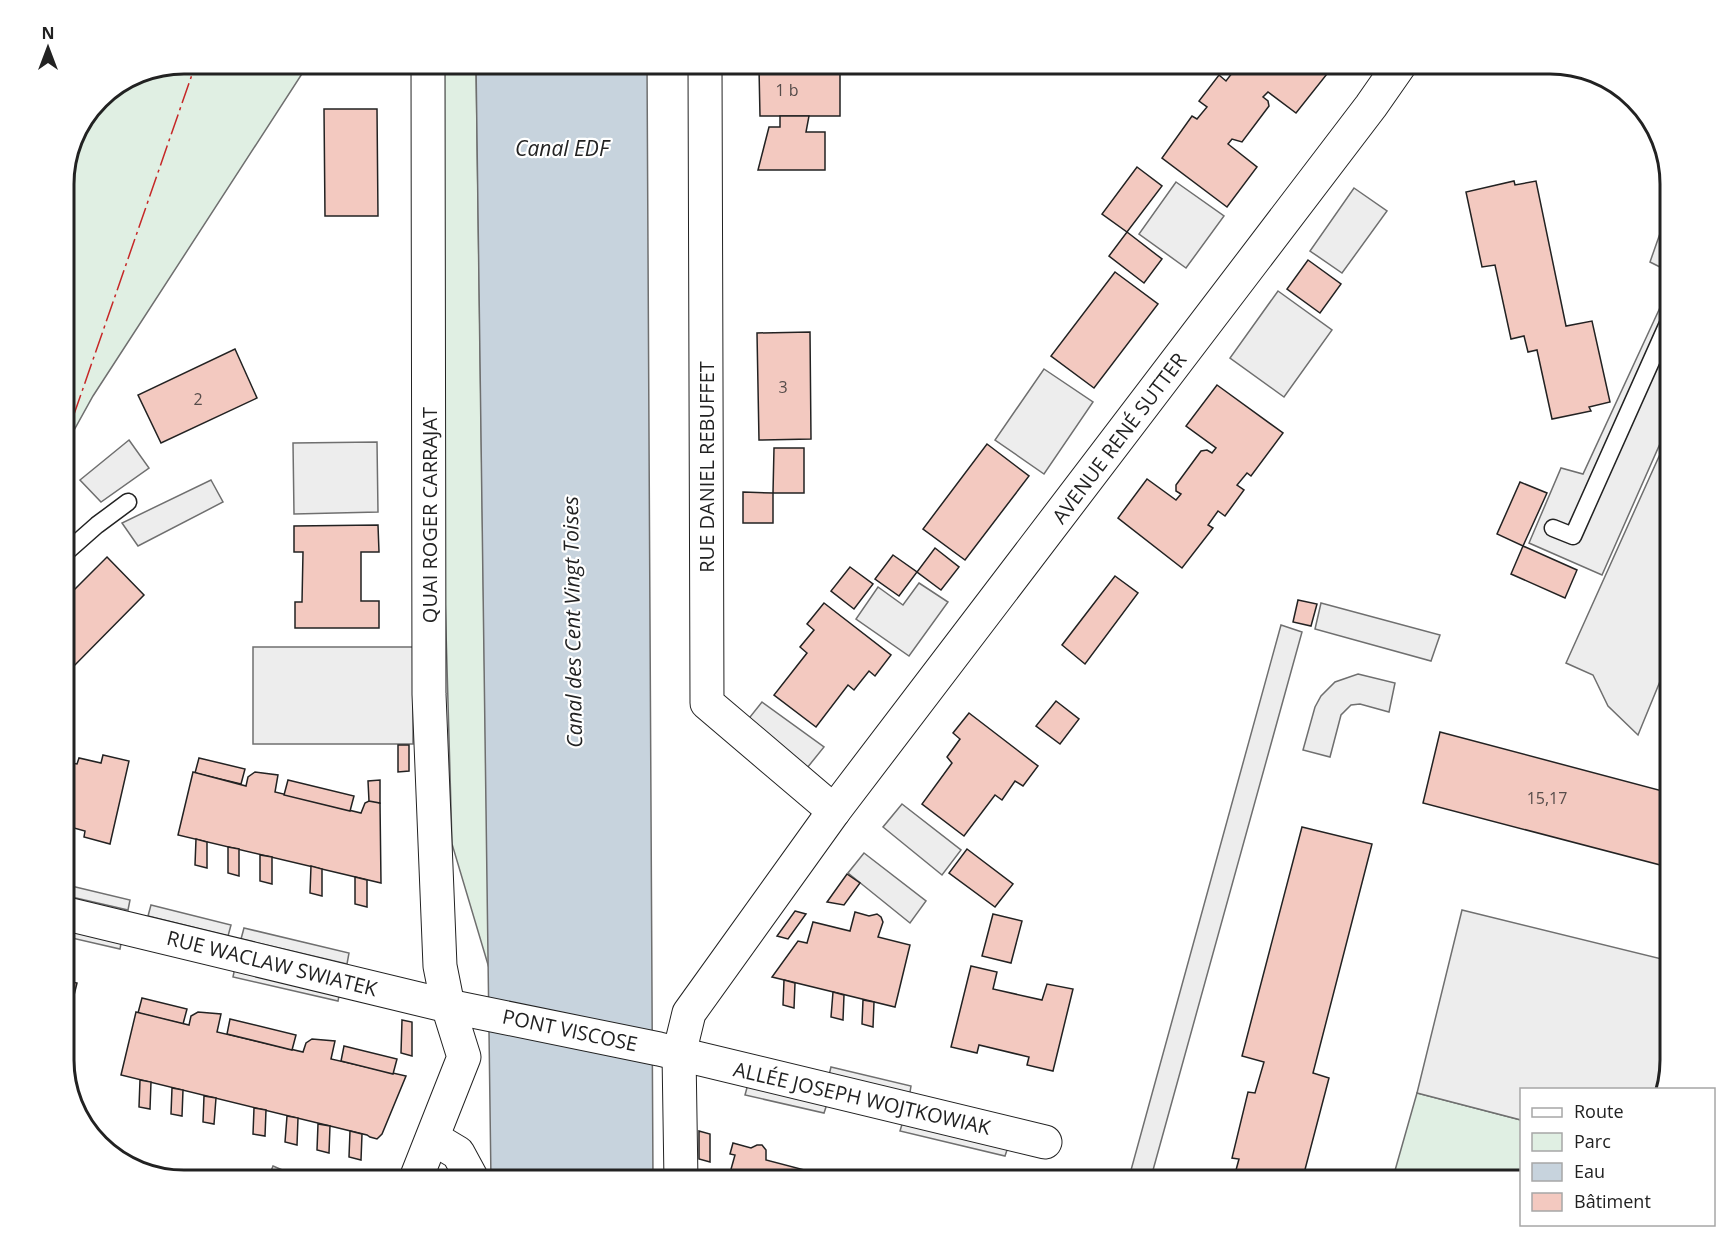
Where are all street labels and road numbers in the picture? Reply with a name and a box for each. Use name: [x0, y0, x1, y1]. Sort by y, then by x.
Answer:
street label: AVENUE RENÉ SUTTER: [1046, 347, 1193, 529]
street label: RUE DANIEL REBUFFET: [693, 361, 720, 573]
street label: QUAI ROGER CARRAJAT: [416, 407, 443, 623]
street label: RUE WACLAW SWIATEK: [164, 924, 381, 1002]
street label: PONT VISCOSE: [500, 1002, 640, 1058]
street label: ALLÉE JOSEPH WOJTKOWIAK: [731, 1055, 994, 1141]

